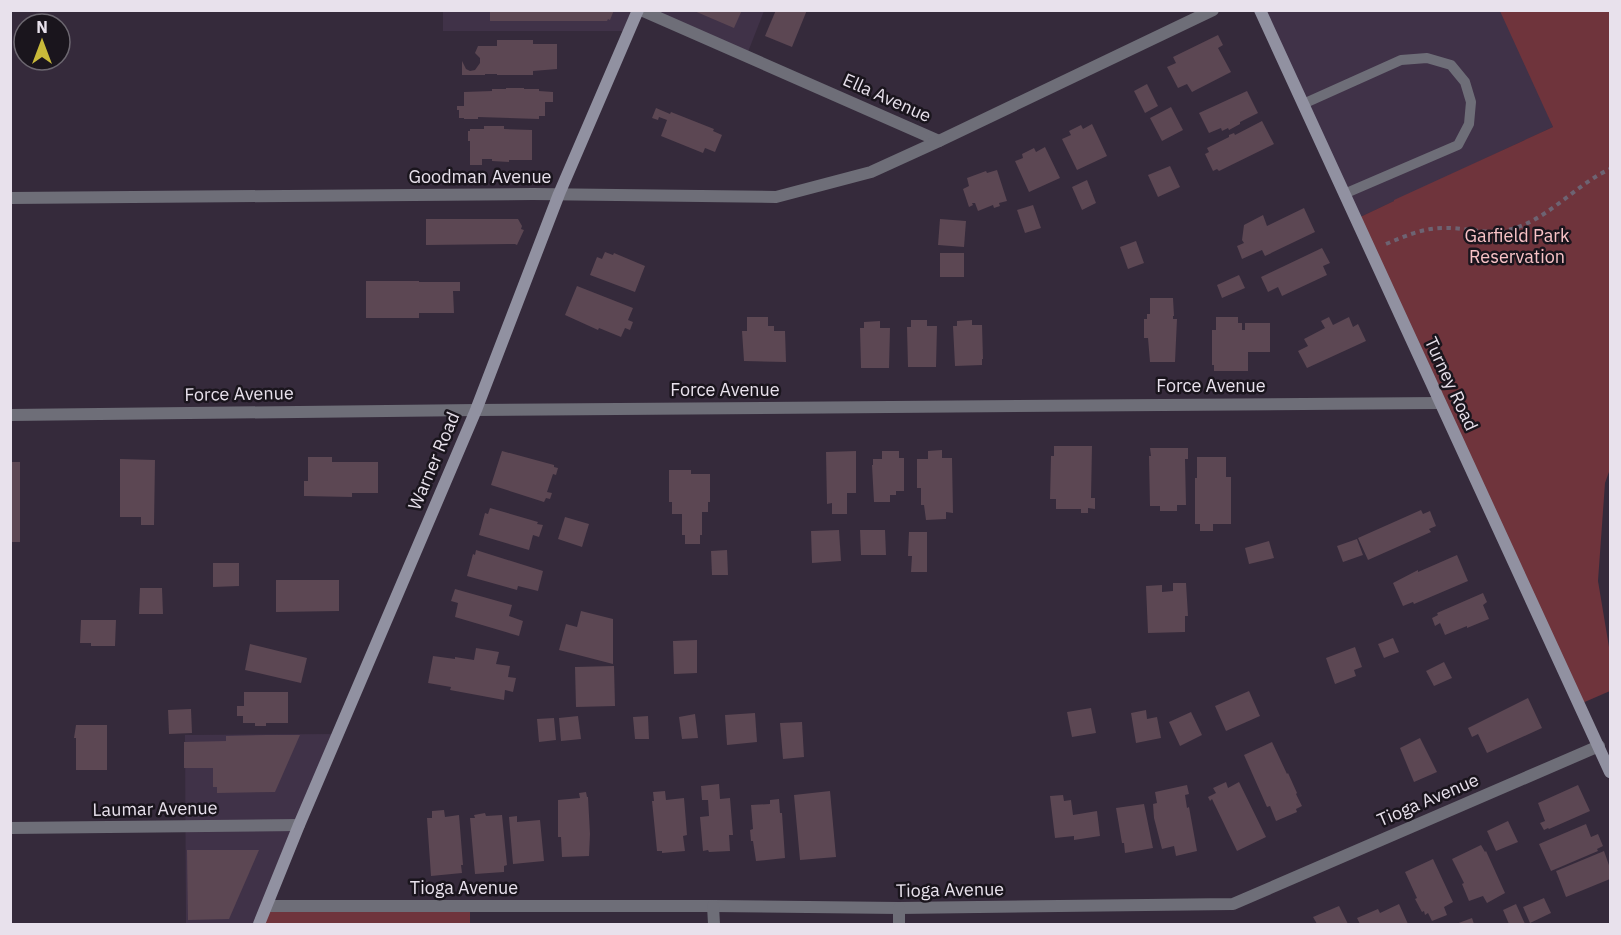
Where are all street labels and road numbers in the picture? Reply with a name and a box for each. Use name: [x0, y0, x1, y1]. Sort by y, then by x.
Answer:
street label: Ella Avenue: [840, 68, 935, 127]
street label: Goodman Avenue: [408, 165, 552, 188]
street label: Turney Road: [1420, 333, 1483, 434]
street label: Force Avenue: [1156, 374, 1266, 397]
street label: Force Avenue: [670, 378, 780, 401]
street label: Force Avenue: [184, 381, 294, 406]
street label: Warner Road: [403, 408, 465, 513]
street label: Tioga Avenue: [1373, 768, 1482, 831]
street label: Laumar Avenue: [92, 796, 218, 821]
street label: Tioga Avenue: [410, 876, 518, 899]
street label: Tioga Avenue: [896, 877, 1004, 902]

